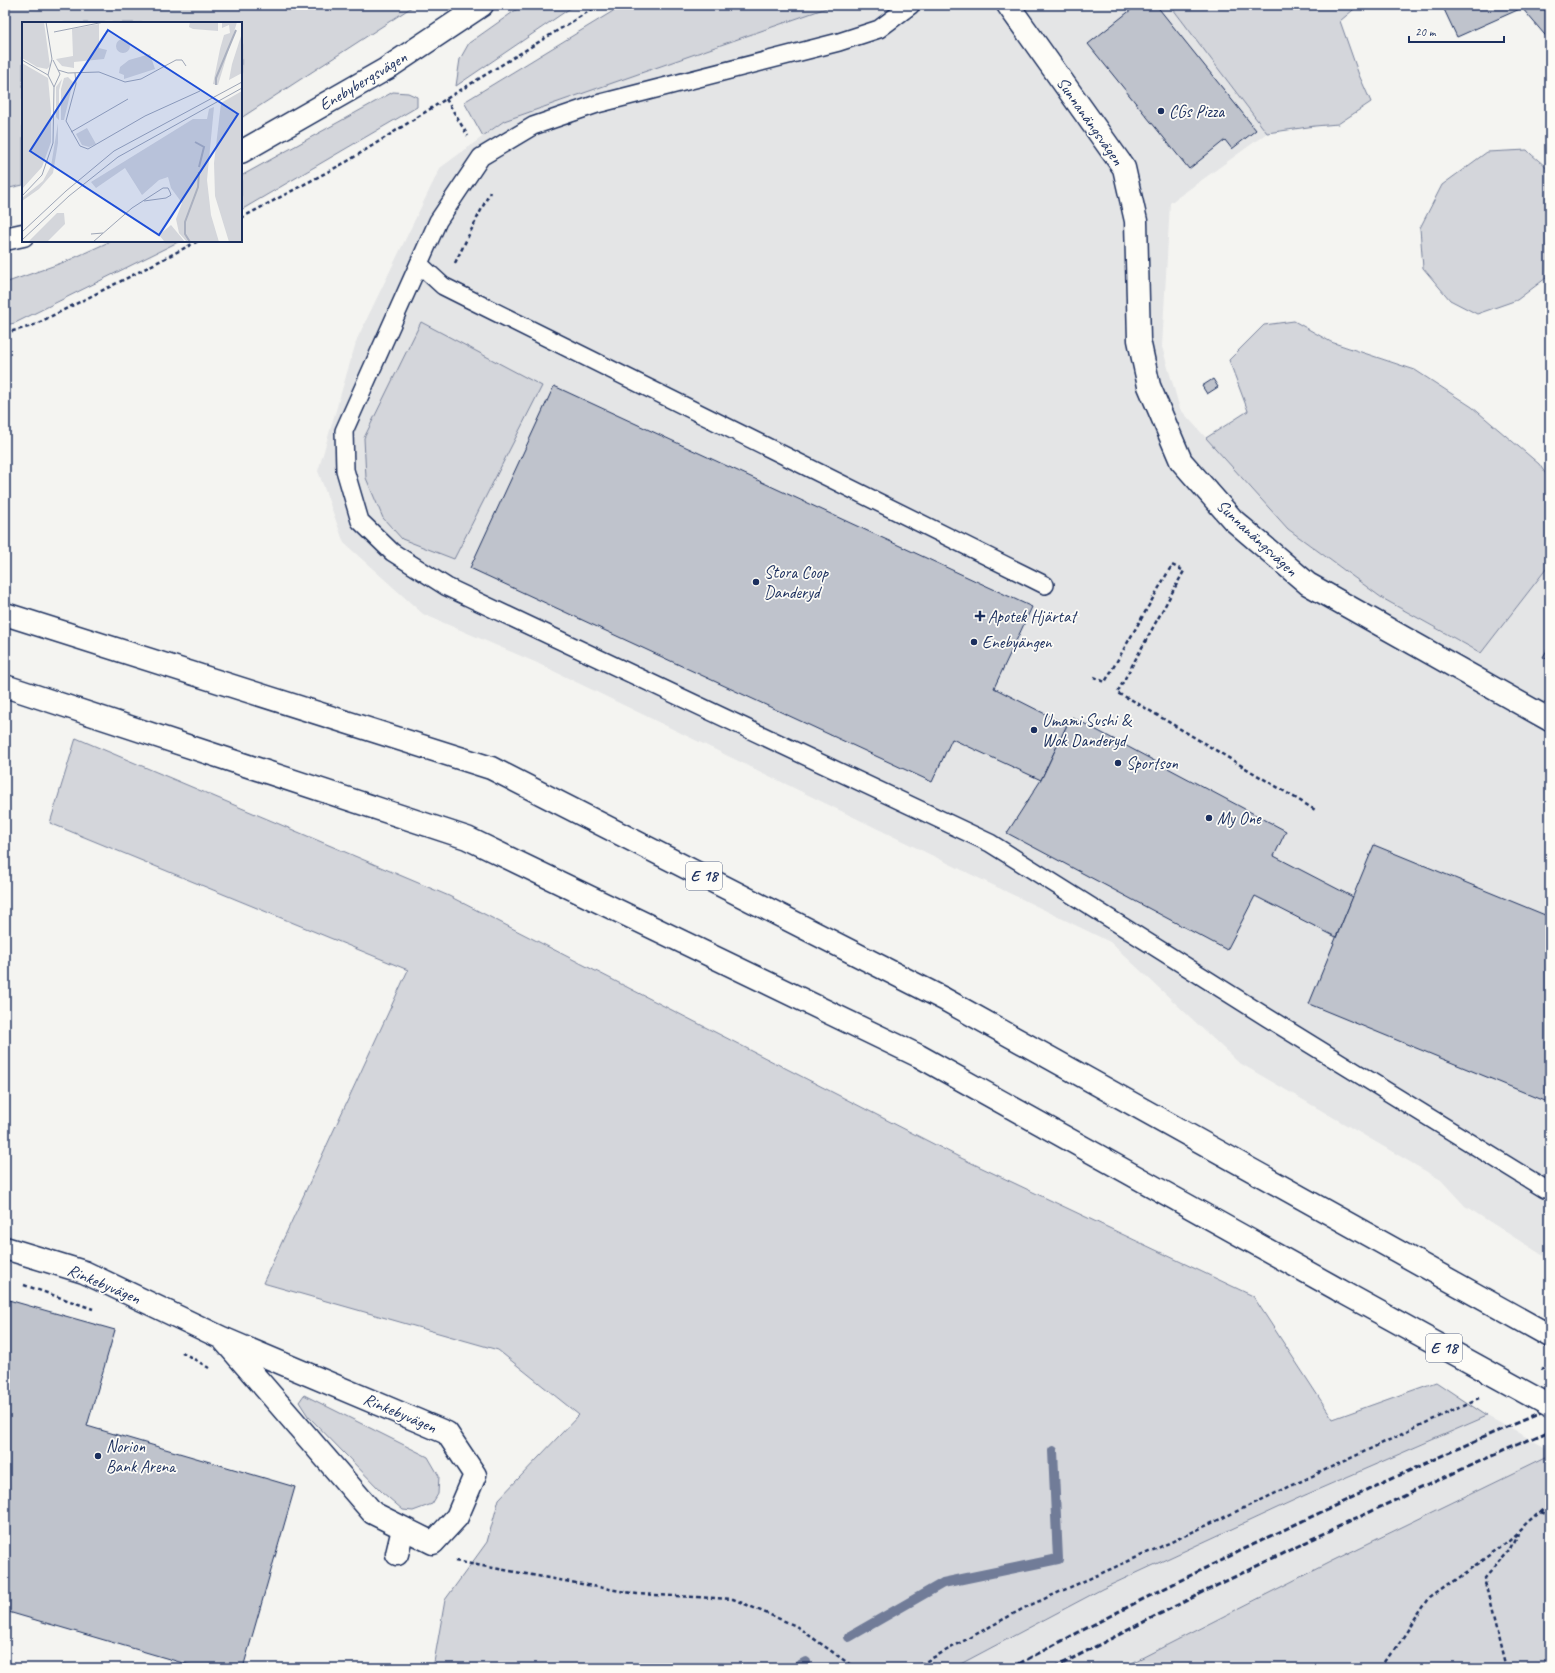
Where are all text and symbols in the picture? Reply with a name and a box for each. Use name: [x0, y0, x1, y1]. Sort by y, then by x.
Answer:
scale bar: [1409, 18, 1504, 44]
inset map: [22, 22, 242, 242]
text: 20 m: [1415, 24, 1437, 40]
street label: Enebybergsvägen: [315, 46, 411, 115]
street label: Sunnanängsvägen: [1052, 73, 1128, 170]
place label: CGs Pizza: [1169, 101, 1225, 122]
marker: CGs Pizza: [1156, 106, 1166, 116]
street label: Sunnanängsvägen: [1212, 495, 1302, 581]
place label: Stora Coop Danderyd: [764, 562, 829, 603]
marker: Stora Coop Danderyd: [751, 577, 761, 587]
place label: Apotek Hjärtat: [988, 606, 1078, 627]
marker: Apotek Hjärtat: [975, 611, 985, 621]
place label: Enebyängen: [982, 632, 1053, 653]
marker: Enebyängen: [969, 637, 979, 647]
place label: Umami Sushi & Wok Danderyd: [1042, 710, 1133, 751]
marker: Umami Sushi & Wok Danderyd: [1029, 725, 1039, 735]
place label: Sportson: [1126, 753, 1178, 774]
marker: Sportson: [1113, 758, 1123, 768]
place label: My One: [1217, 808, 1262, 829]
marker: My One: [1204, 813, 1214, 823]
road number: E 18: [686, 862, 722, 890]
street label: Rinkebyvägen: [64, 1259, 144, 1309]
road number: E 18: [1426, 1334, 1462, 1362]
street label: Rinkebyvägen: [360, 1388, 440, 1438]
place label: Norion Bank Arena: [106, 1436, 177, 1477]
marker: Norion Bank Arena: [93, 1451, 103, 1461]

